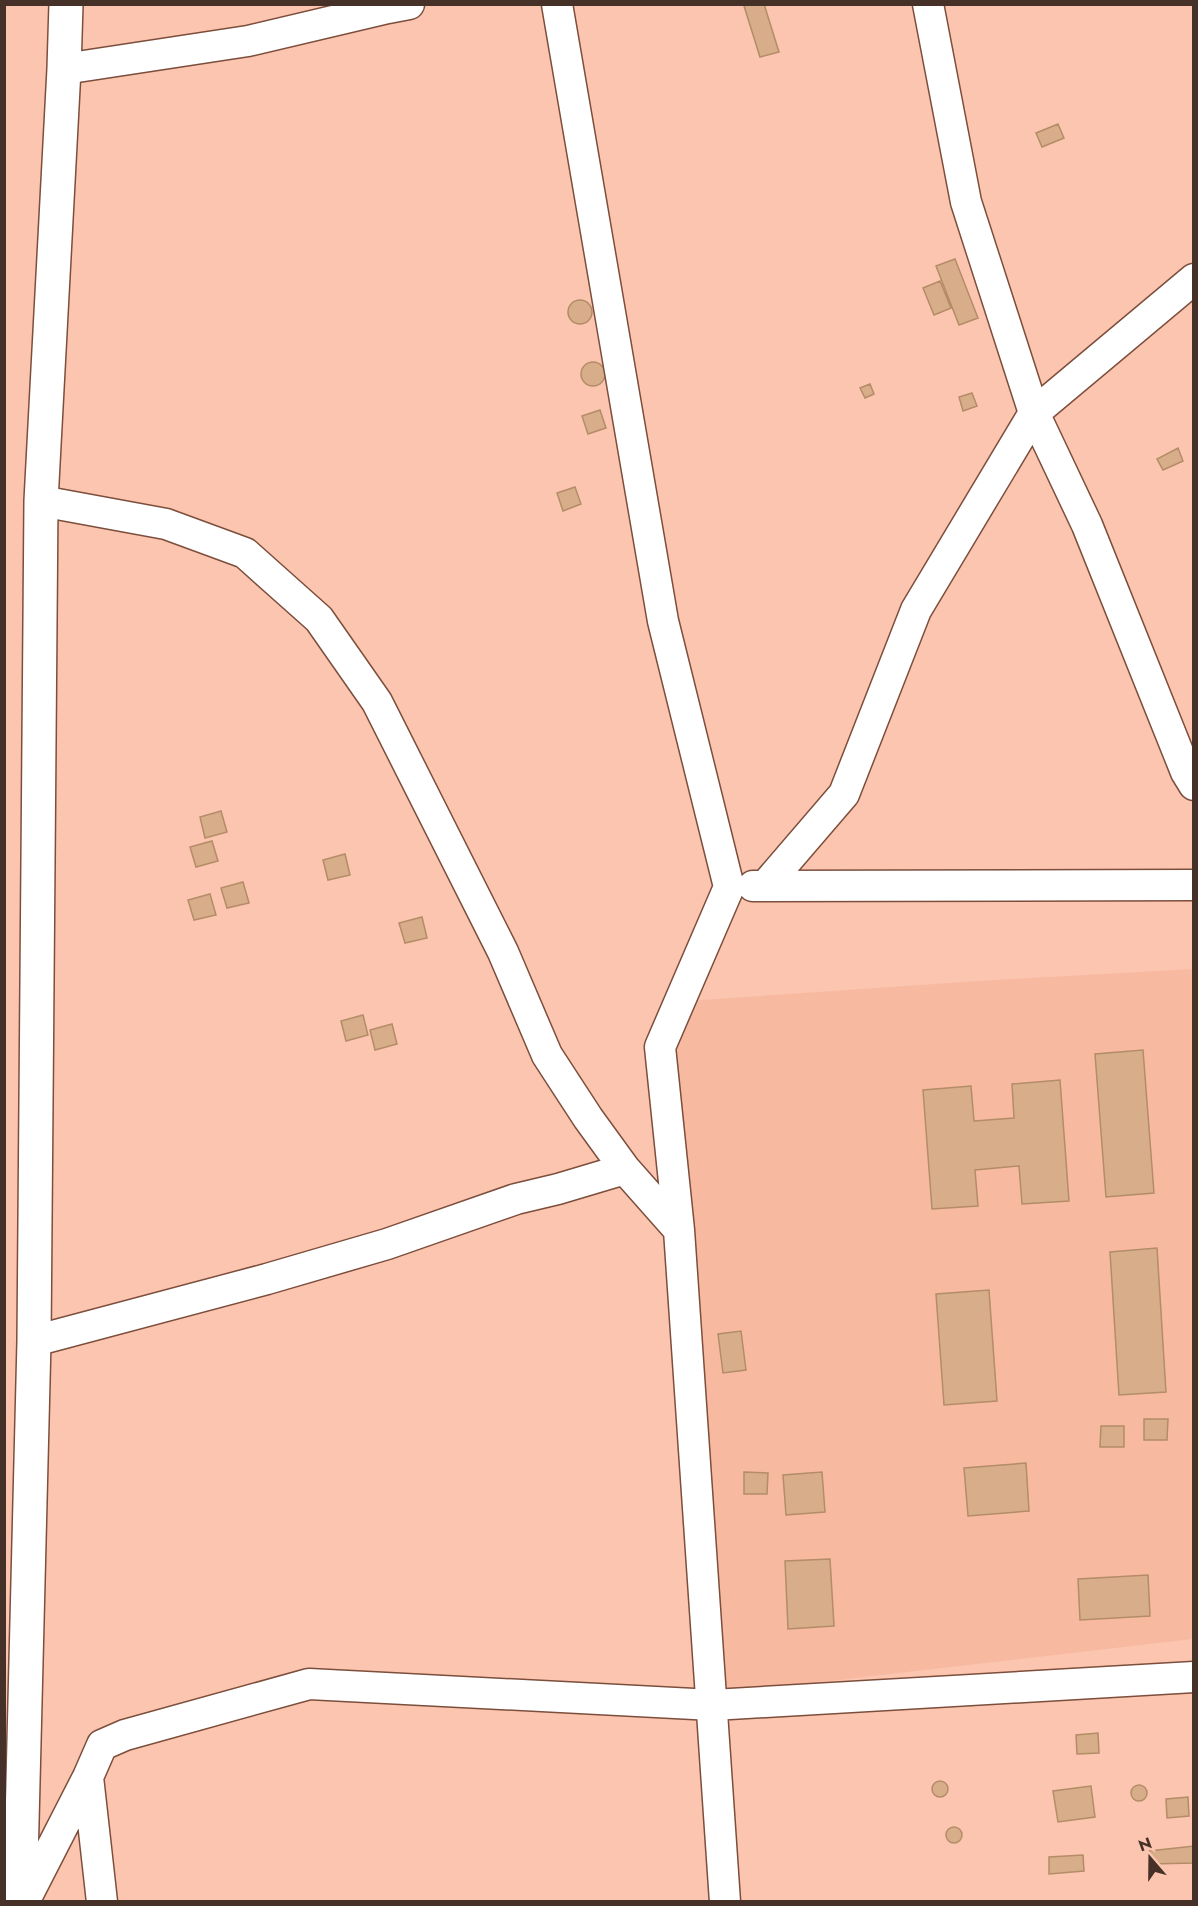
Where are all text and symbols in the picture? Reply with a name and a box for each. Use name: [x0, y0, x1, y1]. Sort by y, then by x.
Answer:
north arrow: [1120, 1828, 1180, 1888]
text: N: [1135, 1831, 1155, 1857]

